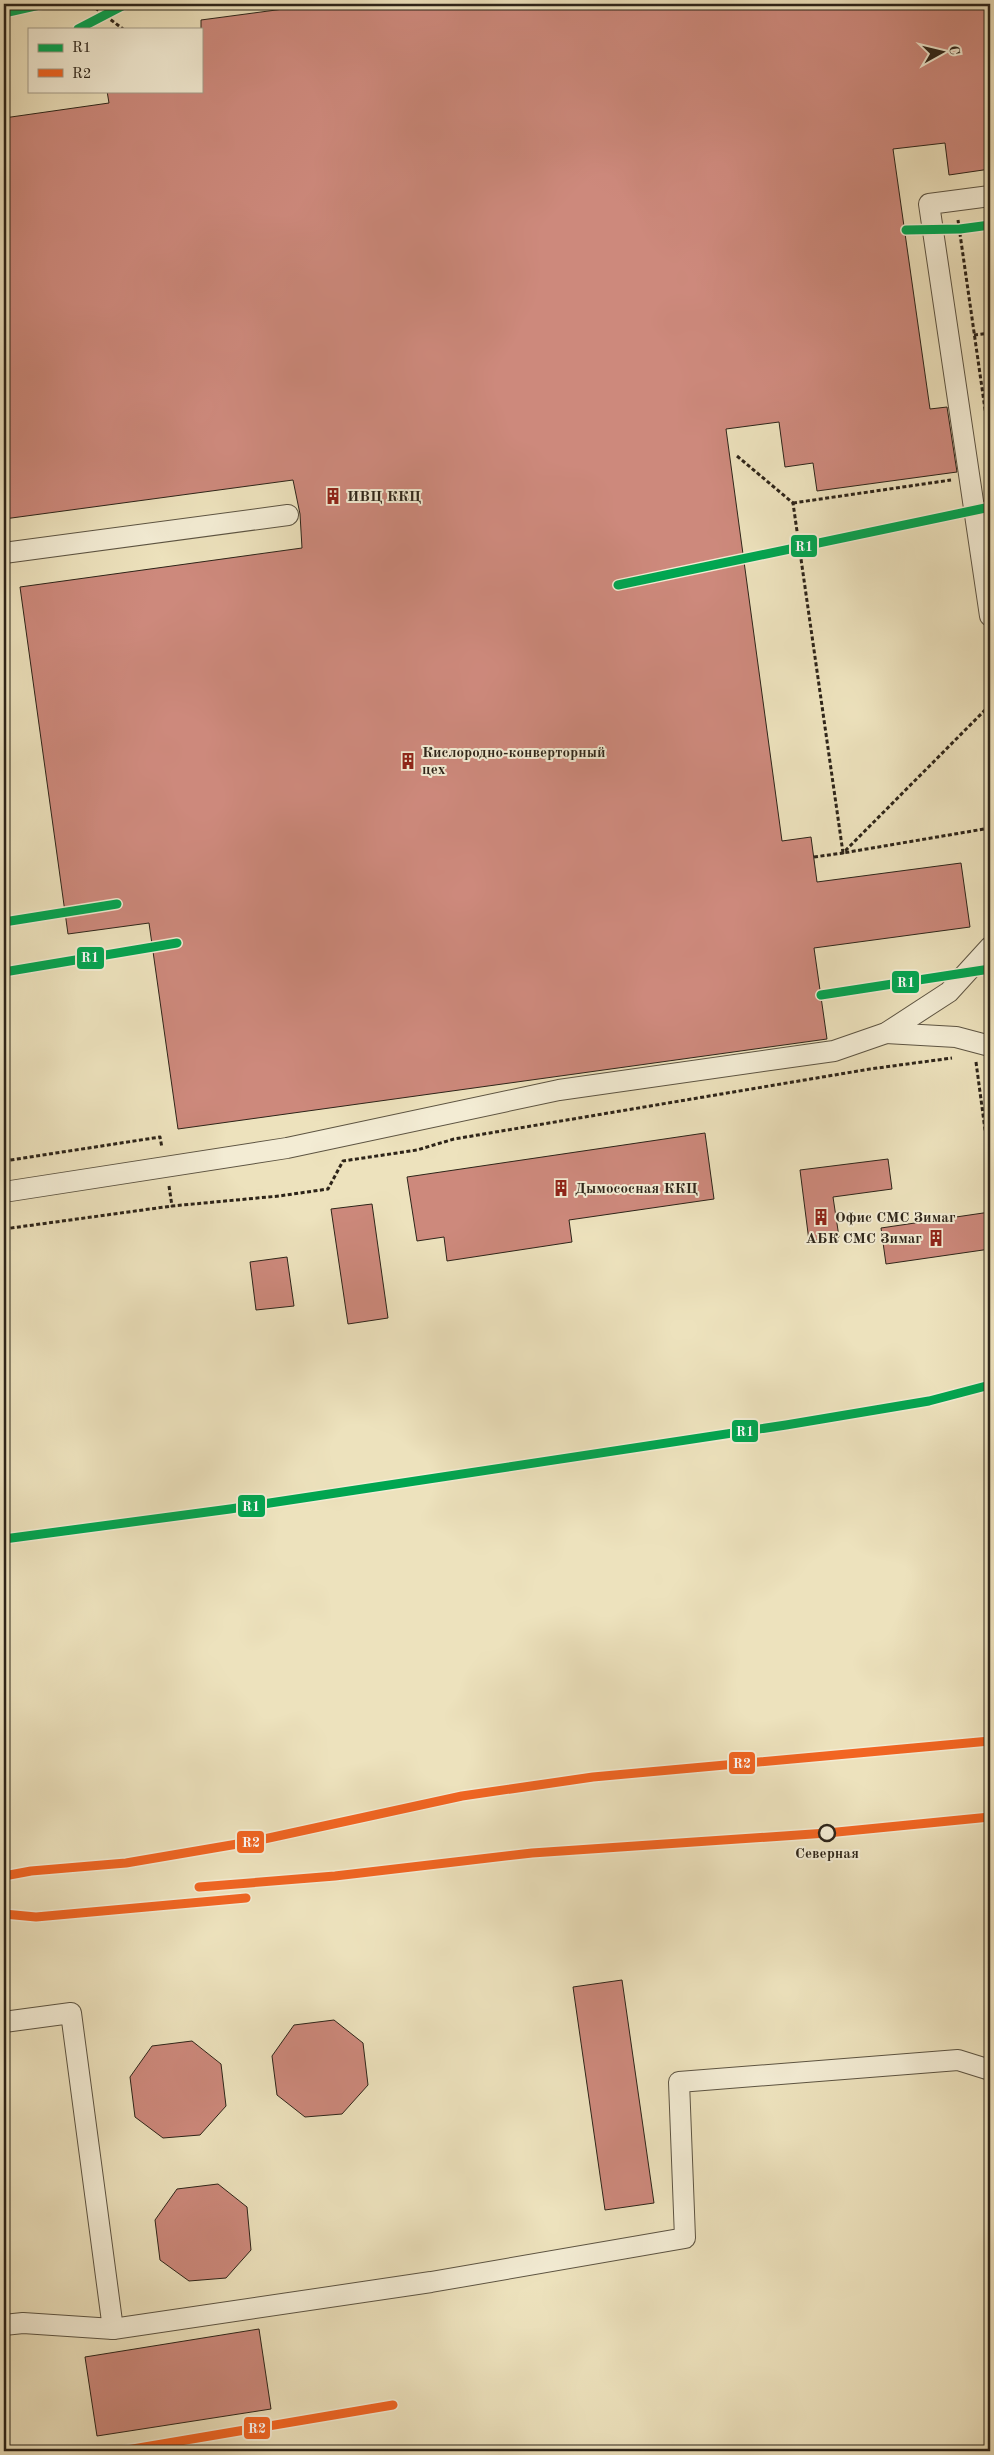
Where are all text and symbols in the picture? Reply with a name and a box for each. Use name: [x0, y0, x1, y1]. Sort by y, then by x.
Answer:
legend: [28, 28, 202, 92]
north arrow: [916, 28, 966, 78]
text: R1: [72, 41, 91, 56]
text: С: [946, 45, 961, 56]
text: R2: [72, 67, 91, 82]
building icon: ИВЦ ККЦ: [323, 486, 343, 506]
place label: ИВЦ ККЦ: [347, 490, 421, 505]
line badge: R1: [790, 534, 818, 558]
text: R1: [795, 540, 813, 554]
place label: Кислородно-конверторный цех: [422, 746, 605, 778]
building icon: Кислородно-конверторный цех: [398, 751, 418, 771]
line badge: R1: [76, 946, 105, 970]
text: R1: [81, 951, 99, 965]
line badge: R1: [891, 970, 920, 994]
text: R1: [897, 976, 915, 990]
building icon: Дымососная ККЦ: [551, 1178, 571, 1198]
place label: Дымососная ККЦ: [575, 1182, 698, 1197]
building icon: Офис СМС Зимаг: [811, 1207, 831, 1227]
place label: Офис СМС Зимаг: [835, 1211, 956, 1226]
building icon: АБК СМС Зимаг: [926, 1228, 946, 1248]
place label: АБК СМС Зимаг: [805, 1232, 922, 1247]
line badge: R1: [731, 1419, 759, 1443]
text: R1: [736, 1425, 754, 1439]
line badge: R1: [237, 1494, 266, 1518]
text: R1: [242, 1500, 260, 1514]
line badge: R2: [728, 1751, 756, 1775]
text: R2: [733, 1757, 751, 1771]
marker: Северная: [818, 1824, 836, 1842]
line badge: R2: [236, 1830, 265, 1854]
text: R2: [242, 1836, 260, 1850]
place label: Северная: [795, 1847, 859, 1862]
line badge: R2: [243, 2416, 271, 2440]
text: R2: [248, 2422, 266, 2436]

